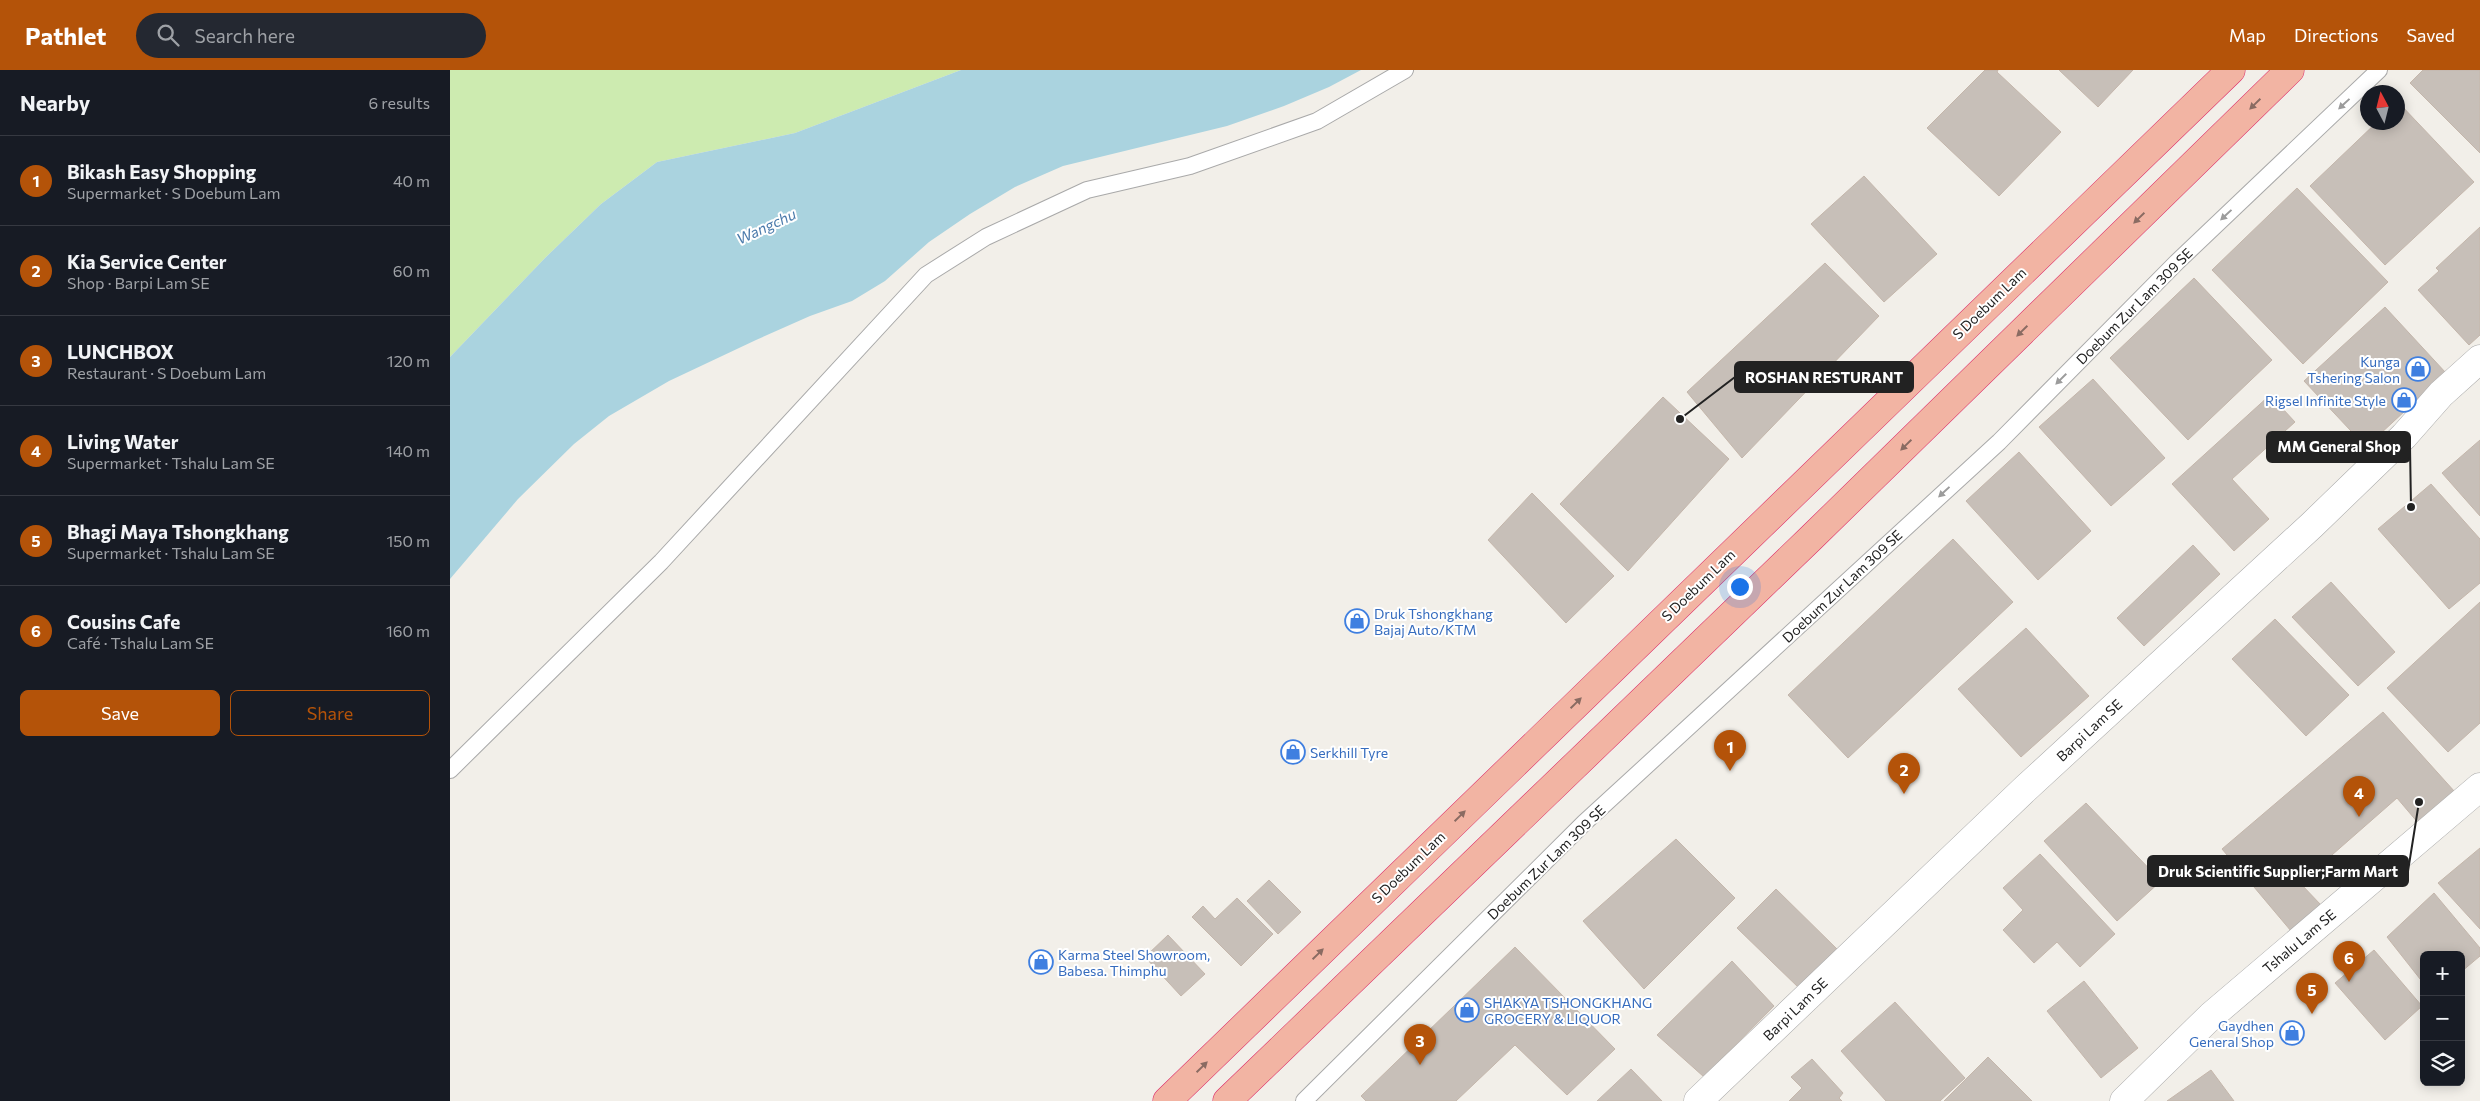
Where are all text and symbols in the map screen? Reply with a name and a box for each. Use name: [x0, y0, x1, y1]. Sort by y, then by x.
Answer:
search box: [136, 13, 486, 58]
text: Pathlet: [25, 21, 106, 50]
icon: search: [154, 21, 182, 49]
text: Search here: [194, 24, 295, 47]
text: Map: [2229, 24, 2266, 46]
text: Directions: [2294, 24, 2378, 46]
text: Saved: [2406, 24, 2455, 46]
north arrow: [2360, 85, 2405, 130]
text: Nearby: [20, 90, 90, 115]
text: 6 results: [369, 93, 430, 112]
one-way arrow: [2249, 98, 2261, 110]
one-way arrow: [2338, 98, 2350, 110]
text: Bikash Easy Shopping: [67, 160, 256, 183]
text: 1: [32, 171, 40, 190]
text: 40 m: [393, 171, 430, 190]
text: Supermarket · S Doebum Lam: [67, 183, 281, 202]
water label: Wangchu: [733, 204, 799, 248]
one-way arrow: [2220, 209, 2232, 221]
one-way arrow: [2133, 212, 2145, 224]
street label: Doebum Zur Lam 309 SE: [2072, 244, 2196, 368]
text: Kia Service Center: [67, 250, 227, 273]
text: 2: [31, 261, 41, 280]
text: 60 m: [393, 261, 430, 280]
street label: S Doebum Lam: [1949, 264, 2029, 342]
text: Shop · Barpi Lam SE: [67, 273, 210, 292]
one-way arrow: [2017, 325, 2029, 337]
text: LUNCHBOX: [67, 340, 174, 363]
text: 3: [31, 351, 41, 370]
text: 120 m: [387, 351, 430, 370]
place label: Kunga Tshering Salon: [2307, 353, 2400, 386]
shop icon: Kunga Tshering Salon: [2405, 356, 2431, 382]
callout: ROSHAN RESTURANT: [1735, 362, 1913, 392]
text: Restaurant · S Doebum Lam: [67, 363, 266, 382]
text: ROSHAN RESTURANT: [1745, 368, 1903, 386]
one-way arrow: [2055, 373, 2067, 385]
shop icon: Rigsel Infinite Style: [2391, 387, 2417, 413]
place label: Rigsel Infinite Style: [2265, 392, 2386, 409]
text: Living Water: [67, 430, 179, 453]
callout: MM General Shop: [2267, 432, 2410, 462]
text: MM General Shop: [2277, 437, 2401, 455]
one-way arrow: [1901, 439, 1913, 451]
text: 4: [31, 441, 41, 460]
text: 140 m: [386, 441, 430, 460]
text: Supermarket · Tshalu Lam SE: [67, 453, 275, 472]
one-way arrow: [1938, 487, 1951, 498]
text: Bhagi Maya Tshongkhang: [67, 520, 289, 543]
street label: Doebum Zur Lam 309 SE: [1779, 526, 1905, 646]
text: 5: [31, 531, 41, 550]
text: 150 m: [387, 531, 430, 550]
text: Supermarket · Tshalu Lam SE: [67, 543, 275, 562]
street label: S Doebum Lam: [1658, 546, 1738, 624]
your location: [1727, 574, 1753, 600]
place label: Druk Tshongkhang Bajaj Auto/KTM: [1374, 605, 1493, 638]
shop icon: Druk Tshongkhang Bajaj Auto/KTM: [1344, 608, 1370, 634]
text: Cousins Cafe: [67, 610, 180, 633]
text: 6: [31, 621, 41, 640]
text: 160 m: [386, 621, 430, 640]
text: Café · Tshalu Lam SE: [67, 633, 214, 652]
button: Save: [20, 690, 220, 736]
button: Share: [230, 690, 430, 736]
street label: Barpi Lam SE: [2053, 695, 2125, 765]
one-way arrow: [1570, 697, 1582, 709]
pin: 1: [1714, 730, 1746, 771]
shop icon: Serkhill Tyre: [1280, 739, 1306, 765]
place label: Serkhill Tyre: [1310, 744, 1388, 761]
pin: 2: [1888, 753, 1920, 794]
pin: 4: [2343, 776, 2375, 817]
street label: Doebum Zur Lam 309 SE: [1483, 801, 1609, 923]
one-way arrow: [1454, 810, 1466, 822]
street label: S Doebum Lam: [1368, 828, 1448, 906]
callout: Druk Scientific Supplier;Farm Mart: [2148, 856, 2408, 886]
text: Druk Scientific Supplier;Farm Mart: [2158, 862, 2398, 880]
street label: Tshalu Lam SE: [2259, 905, 2339, 977]
pin: 6: [2333, 941, 2365, 982]
place label: Karma Steel Showroom, Babesa. Thimphu: [1058, 946, 1210, 979]
one-way arrow: [1312, 948, 1324, 960]
shop icon: Karma Steel Showroom, Babesa. Thimphu: [1028, 949, 1054, 975]
map controls: [2420, 951, 2465, 1086]
button: +: [2420, 951, 2465, 996]
pin: 5: [2296, 973, 2328, 1014]
street label: Barpi Lam SE: [1759, 974, 1831, 1044]
place label: SHAKYA TSHONGKHANG GROCERY & LIQUOR: [1484, 994, 1652, 1027]
button: −: [2420, 996, 2465, 1041]
shop icon: SHAKYA TSHONGKHANG GROCERY & LIQUOR: [1454, 997, 1480, 1023]
place label: Gaydhen General Shop: [2189, 1017, 2274, 1050]
shop icon: Gaydhen General Shop: [2279, 1020, 2305, 1046]
pin: 3: [1404, 1024, 1436, 1065]
button: layers: [2420, 1041, 2465, 1086]
one-way arrow: [1195, 1061, 1207, 1073]

